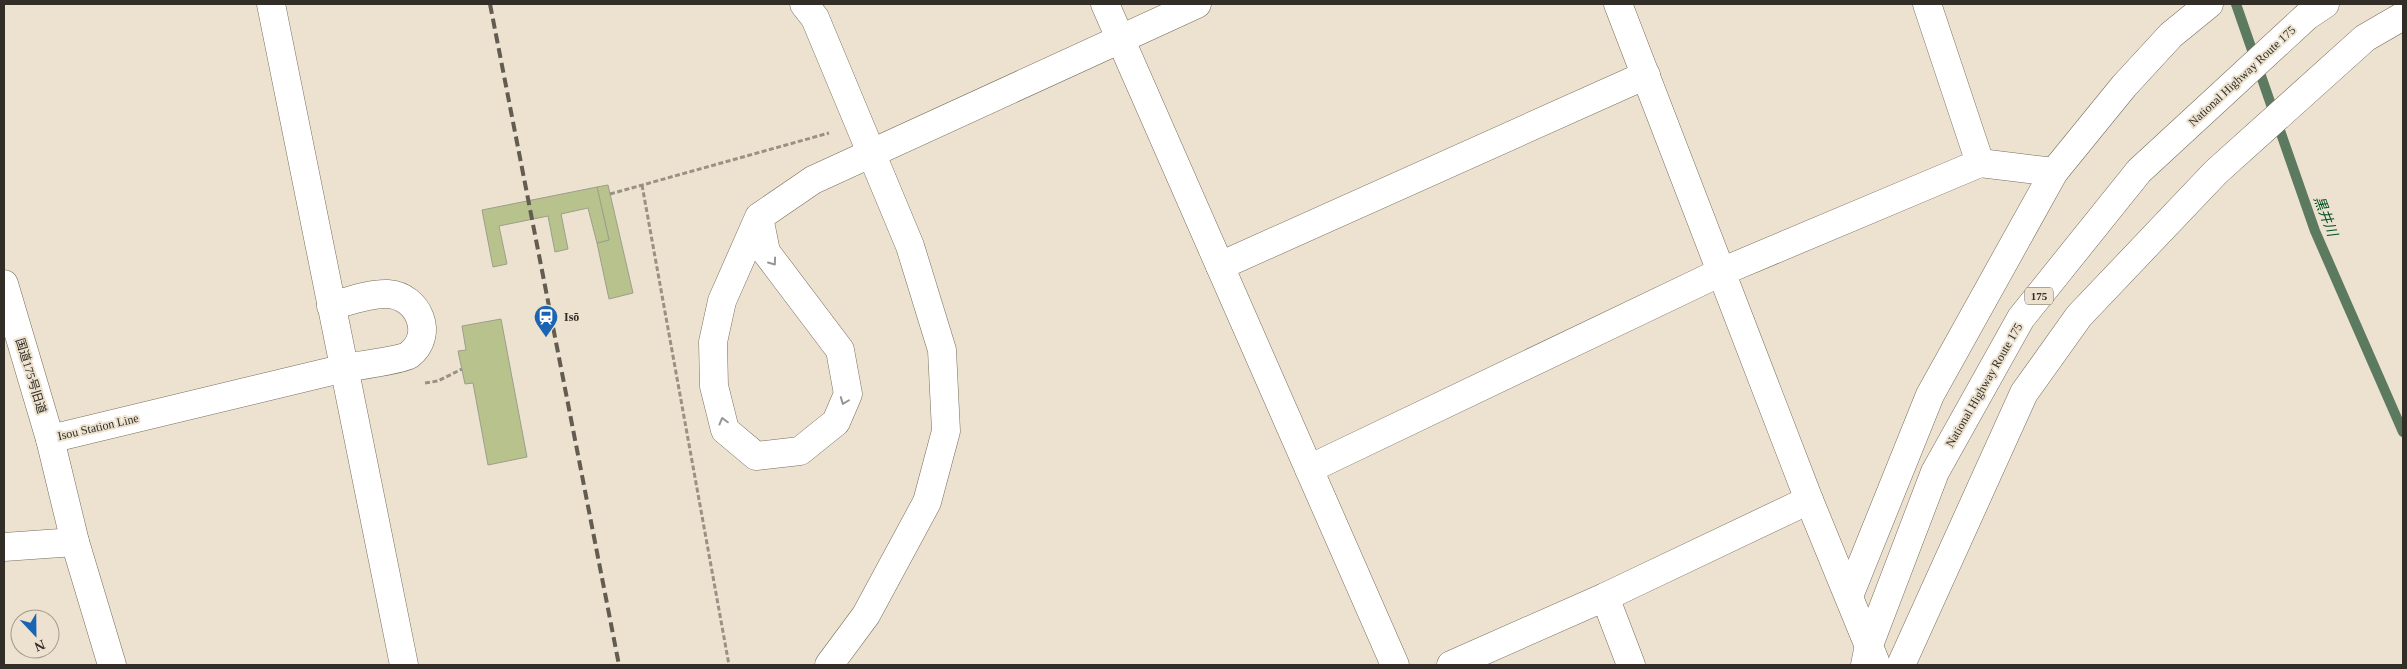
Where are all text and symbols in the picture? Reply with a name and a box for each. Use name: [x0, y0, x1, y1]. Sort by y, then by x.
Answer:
street label: National Highway Route 175: [2186, 23, 2298, 129]
water label: 黒井川: [2311, 194, 2341, 240]
one-way arrow: [767, 256, 776, 266]
road number: 175: [2025, 288, 2053, 304]
station icon: Isō: [533, 304, 559, 338]
place label: Isō: [564, 310, 579, 324]
street label: National Highway Route 175: [1943, 320, 2025, 450]
street label: 国道175号旧道: [13, 337, 49, 415]
one-way arrow: [840, 396, 850, 405]
street label: Isou Station Line: [56, 411, 140, 443]
one-way arrow: [718, 417, 729, 426]
north arrow: [10, 609, 60, 659]
text: N: [32, 637, 47, 654]

